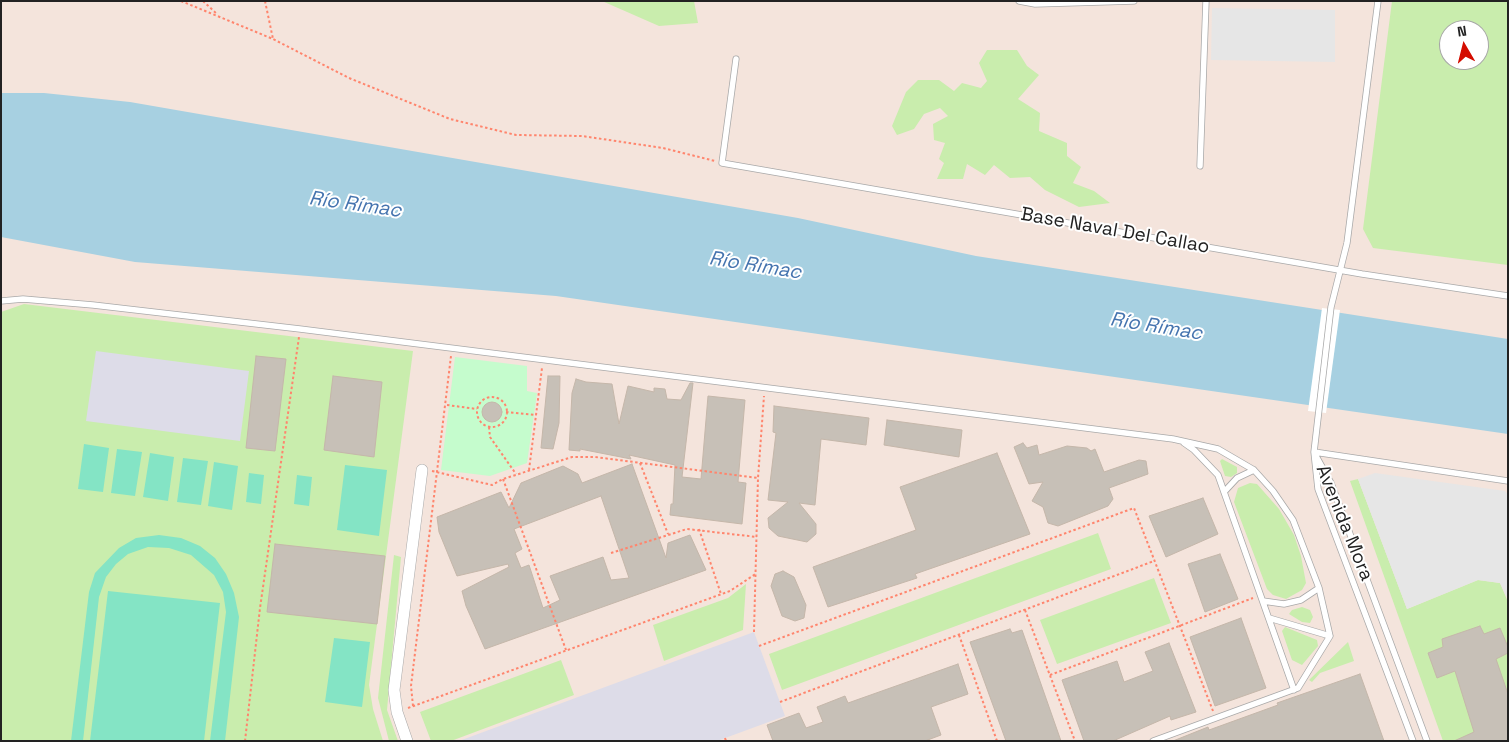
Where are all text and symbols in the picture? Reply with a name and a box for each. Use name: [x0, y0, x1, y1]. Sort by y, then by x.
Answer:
north arrow: [1439, 20, 1489, 70]
text: N: [1456, 22, 1468, 41]
water label: Río Rímac: [307, 187, 403, 223]
street label: Base Naval Del Callao: [1019, 203, 1211, 259]
water label: Río Rímac: [707, 247, 803, 285]
water label: Río Rímac: [1108, 308, 1204, 346]
street label: Avenida Mora: [1310, 462, 1378, 584]

